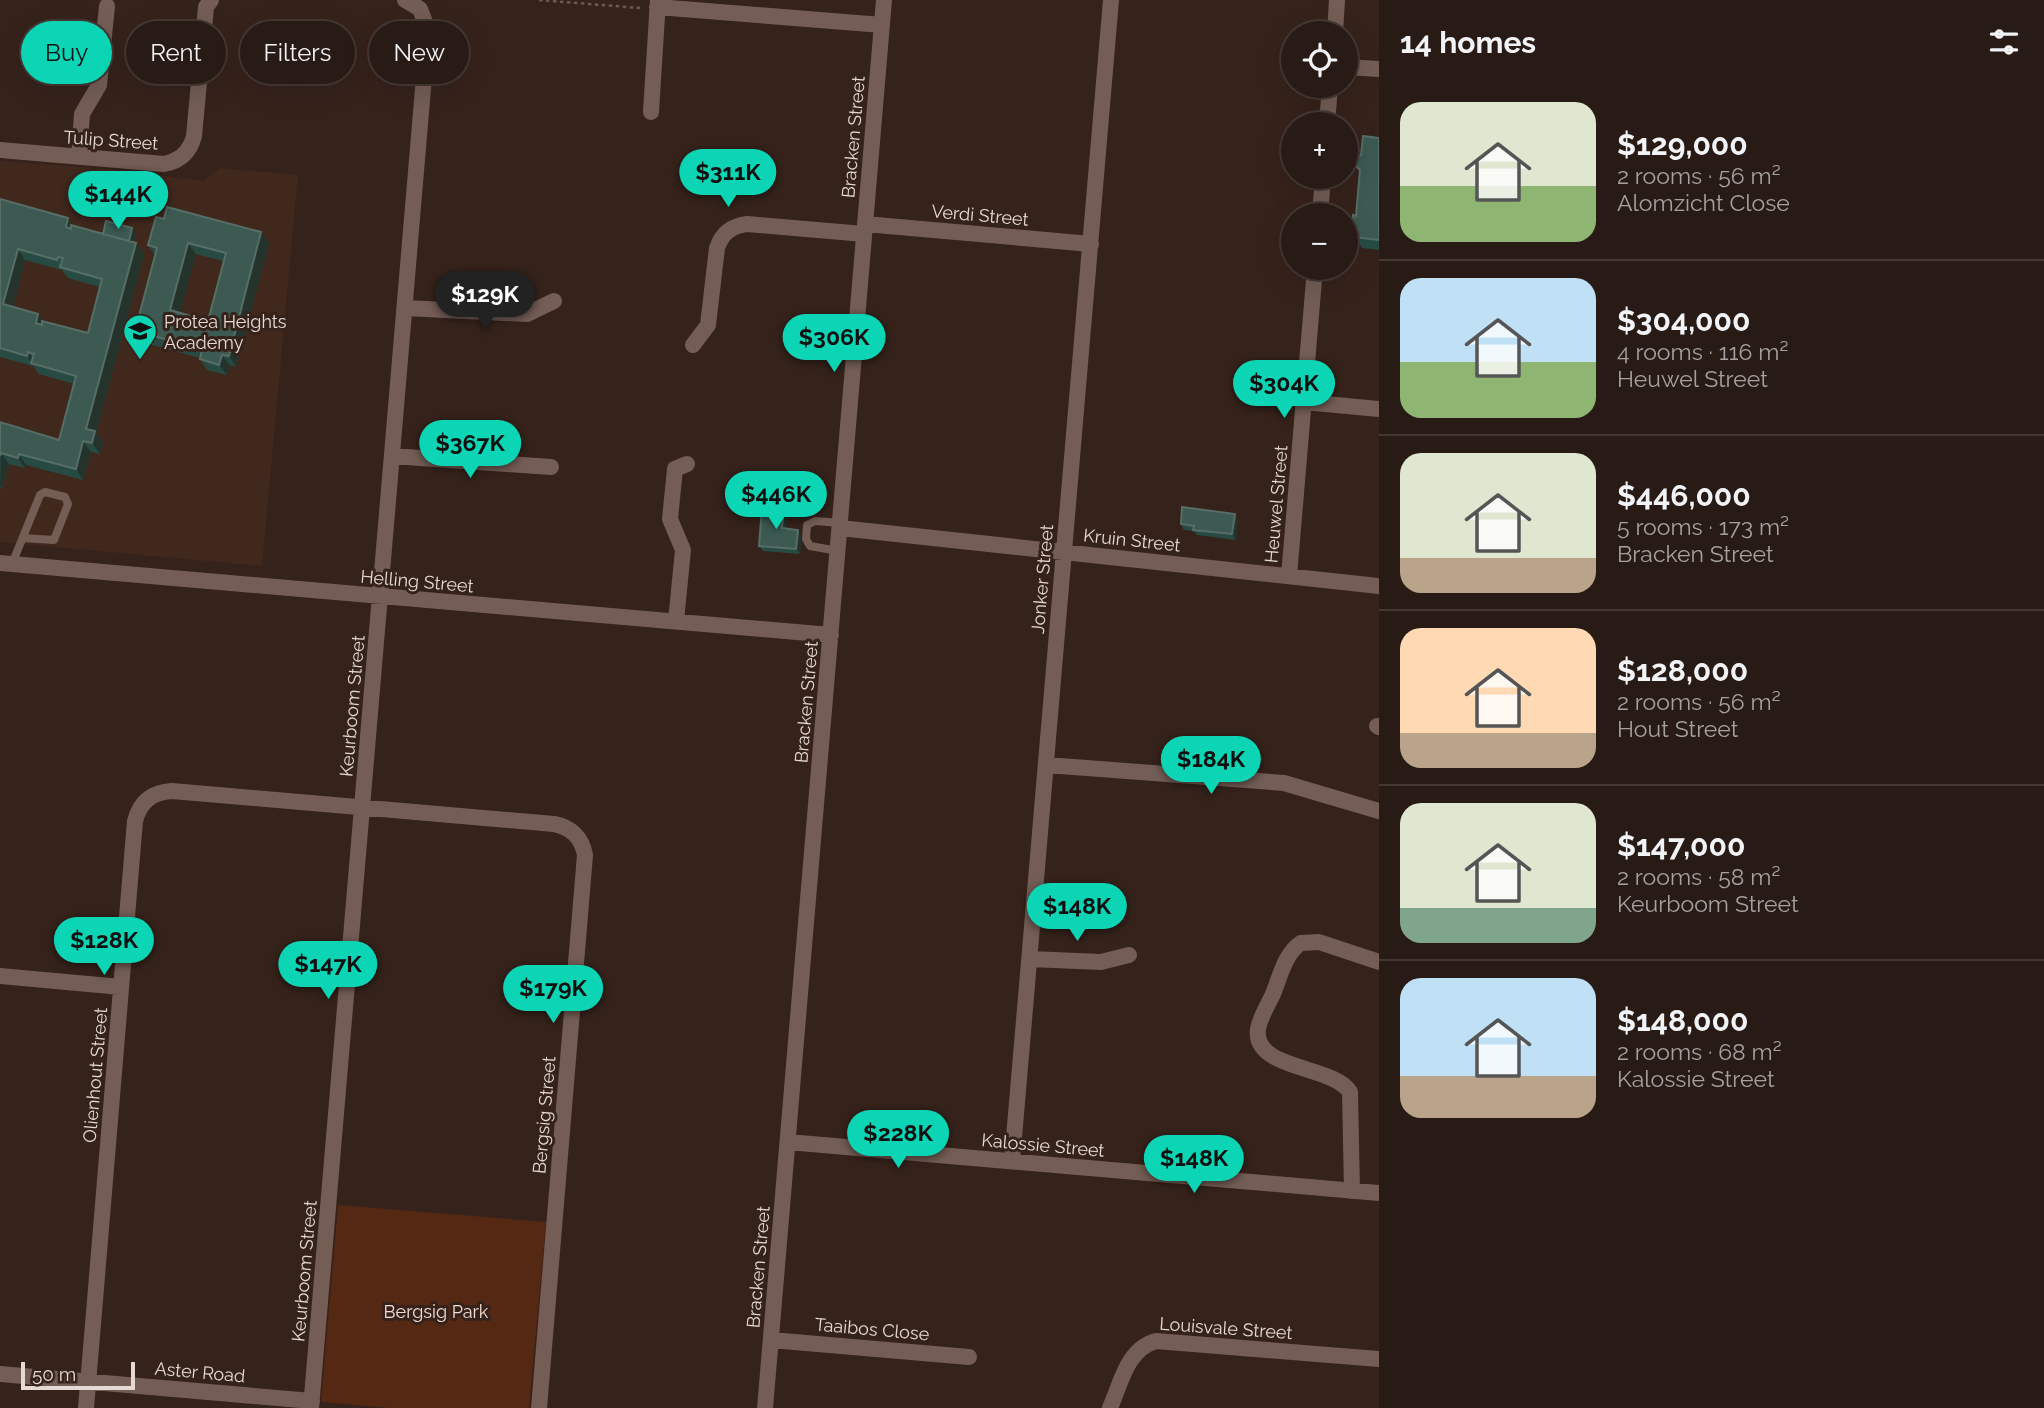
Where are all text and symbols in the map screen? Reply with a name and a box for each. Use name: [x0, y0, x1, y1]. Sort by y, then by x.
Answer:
chip: Buy: [21, 21, 112, 84]
chip: Rent: [126, 21, 226, 84]
chip: Filters: [240, 21, 355, 84]
chip: New: [369, 21, 469, 84]
map controls: [1281, 21, 1358, 280]
button: locate: [1281, 21, 1358, 98]
icon: filters: [1985, 23, 2023, 61]
text: 14 homes: [1400, 25, 1536, 60]
street label: Bracken Street: [837, 75, 869, 199]
button: +: [1281, 112, 1358, 189]
street label: Tulip Street: [63, 126, 159, 154]
text: $129,000: [1617, 127, 1748, 162]
icon: home: [1456, 130, 1540, 214]
pin: $311K: [679, 150, 777, 209]
text: $311K: [695, 158, 761, 185]
text: 2 rooms · 56 m²: [1617, 162, 1781, 189]
pin: $144K: [69, 172, 167, 231]
text: $144K: [84, 180, 152, 207]
text: Alomzicht Close: [1617, 189, 1790, 216]
street label: Verdi Street: [931, 200, 1029, 230]
button: −: [1281, 203, 1358, 280]
pin: $129K: [436, 272, 534, 331]
text: $129K: [451, 280, 519, 307]
text: $304,000: [1617, 303, 1750, 338]
icon: home: [1456, 306, 1540, 390]
place label: Protea Heights Academy: [164, 311, 287, 353]
school or university icon: Protea Heights Academy: [121, 312, 159, 361]
pin: $306K: [785, 314, 883, 374]
text: $306K: [799, 323, 869, 350]
text: 4 rooms · 116 m²: [1617, 338, 1788, 365]
pin: $304K: [1235, 360, 1333, 420]
text: Heuwel Street: [1617, 365, 1768, 392]
text: $304K: [1249, 369, 1319, 396]
pin: $367K: [421, 420, 519, 480]
text: $367K: [435, 429, 505, 456]
street label: Heuwel Street: [1260, 444, 1292, 564]
pin: $446K: [727, 472, 825, 531]
text: $446,000: [1617, 478, 1751, 513]
text: $446K: [741, 480, 811, 507]
icon: home: [1456, 481, 1540, 565]
text: 5 rooms · 173 m²: [1617, 513, 1789, 540]
street label: Jonker Street: [1027, 523, 1057, 635]
street label: Kruin Street: [1082, 524, 1182, 556]
text: Bracken Street: [1617, 540, 1774, 567]
street label: Helling Street: [360, 566, 474, 596]
street label: Keurboom Street: [335, 634, 369, 778]
street label: Bracken Street: [790, 640, 822, 764]
text: $128,000: [1617, 653, 1748, 688]
icon: home: [1456, 656, 1540, 740]
text: 2 rooms · 56 m²: [1617, 688, 1781, 715]
text: Hout Street: [1617, 715, 1738, 742]
pin: $184K: [1162, 736, 1260, 796]
text: $184K: [1177, 745, 1245, 772]
text: $147,000: [1617, 828, 1745, 863]
icon: home: [1456, 831, 1540, 915]
text: 2 rooms · 58 m²: [1617, 863, 1780, 890]
pin: $148K: [1028, 884, 1126, 943]
text: Keurboom Street: [1617, 890, 1799, 917]
text: $148K: [1043, 892, 1111, 919]
pin: $128K: [55, 918, 153, 977]
text: $128K: [70, 926, 138, 953]
pin: $147K: [279, 942, 377, 1001]
text: $147K: [294, 950, 362, 977]
pin: $179K: [504, 965, 602, 1025]
text: $179K: [519, 974, 587, 1001]
text: $148,000: [1617, 1003, 1748, 1038]
street label: Olienhout Street: [79, 1006, 111, 1144]
icon: home: [1456, 1006, 1540, 1090]
text: 2 rooms · 68 m²: [1617, 1038, 1782, 1065]
street label: Bergsig Street: [528, 1055, 560, 1175]
text: Kalossie Street: [1617, 1065, 1775, 1092]
pin: $228K: [849, 1110, 947, 1170]
text: $228K: [863, 1119, 933, 1146]
street label: Kalossie Street: [981, 1129, 1105, 1161]
pin: $148K: [1145, 1136, 1243, 1195]
text: $148K: [1160, 1144, 1228, 1171]
street label: Keurboom Street: [287, 1199, 321, 1343]
street label: Bracken Street: [742, 1205, 774, 1329]
park label: Bergsig Park: [384, 1301, 489, 1322]
street label: Louisvale Street: [1159, 1313, 1293, 1343]
street label: Taaibos Close: [814, 1314, 931, 1345]
street label: Aster Road: [154, 1358, 246, 1386]
scale bar: [21, 1359, 135, 1391]
text: 50 m: [32, 1363, 76, 1385]

